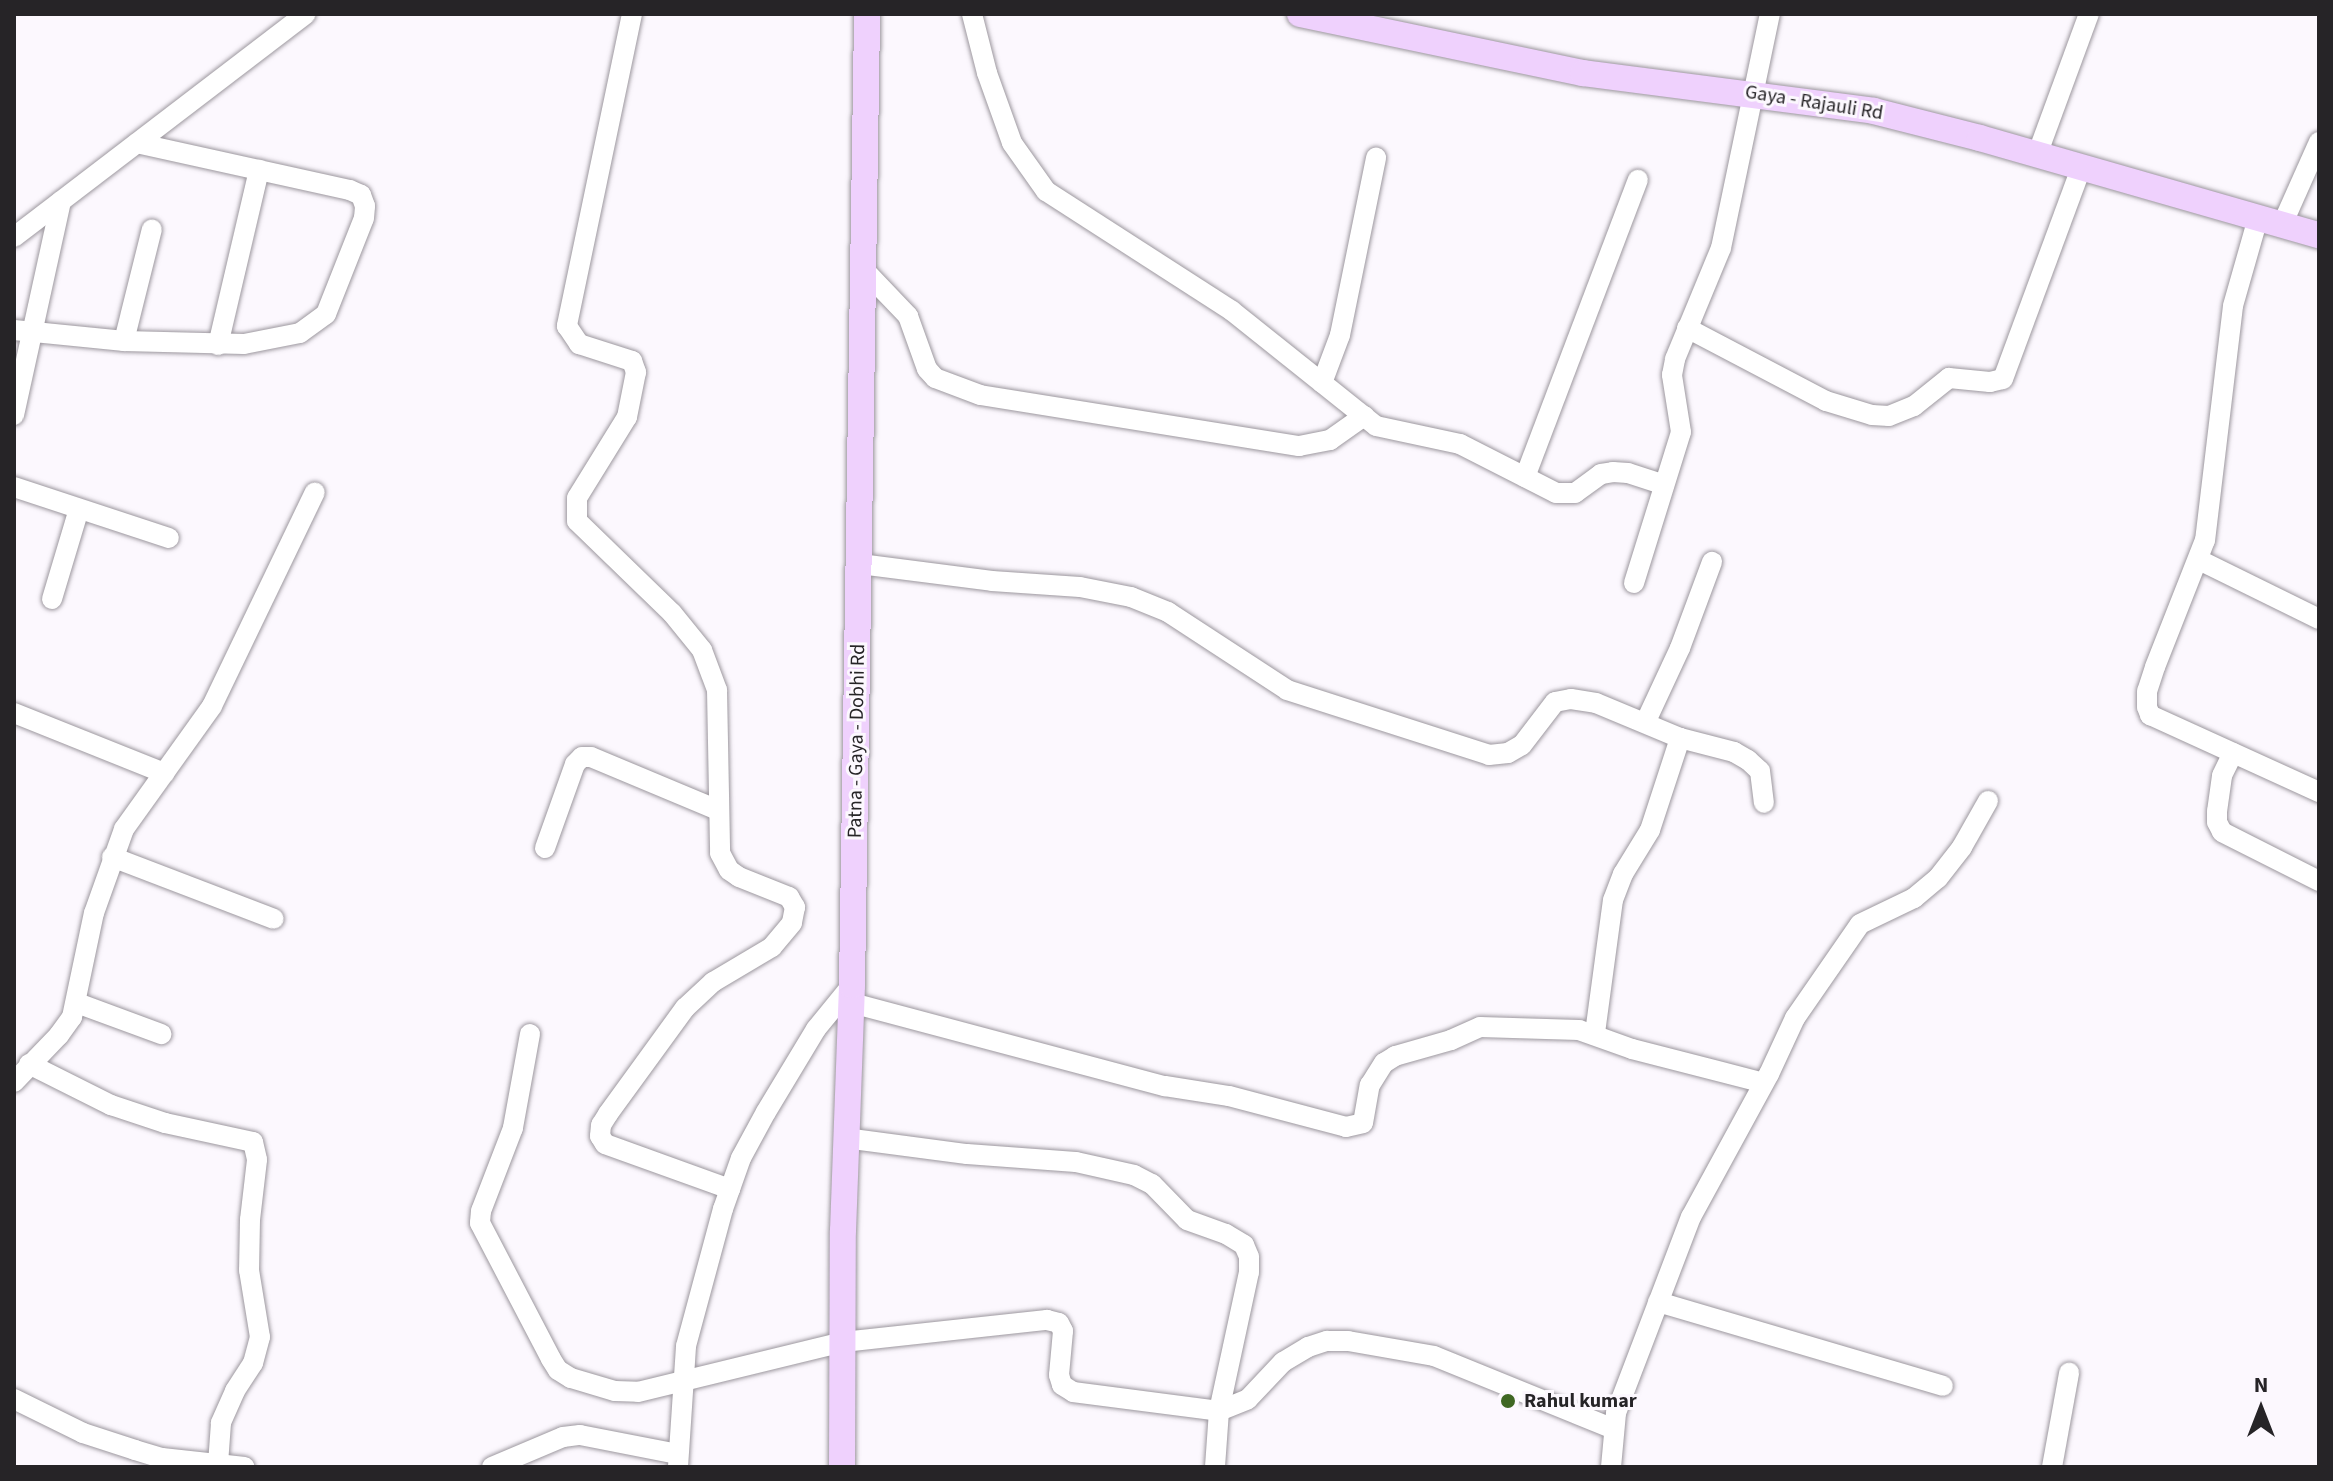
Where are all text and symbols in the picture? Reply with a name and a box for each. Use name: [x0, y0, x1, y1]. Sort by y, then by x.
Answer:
street label: Gaya - Rajauli Rd: [1743, 80, 1885, 126]
street label: Patna - Gaya - Dobhi Rd: [843, 644, 871, 838]
north arrow: [2221, 1369, 2301, 1449]
text: N: [2254, 1369, 2268, 1401]
place label: Rahul kumar: [1524, 1389, 1637, 1413]
marker: Rahul kumar: [1499, 1392, 1517, 1410]

